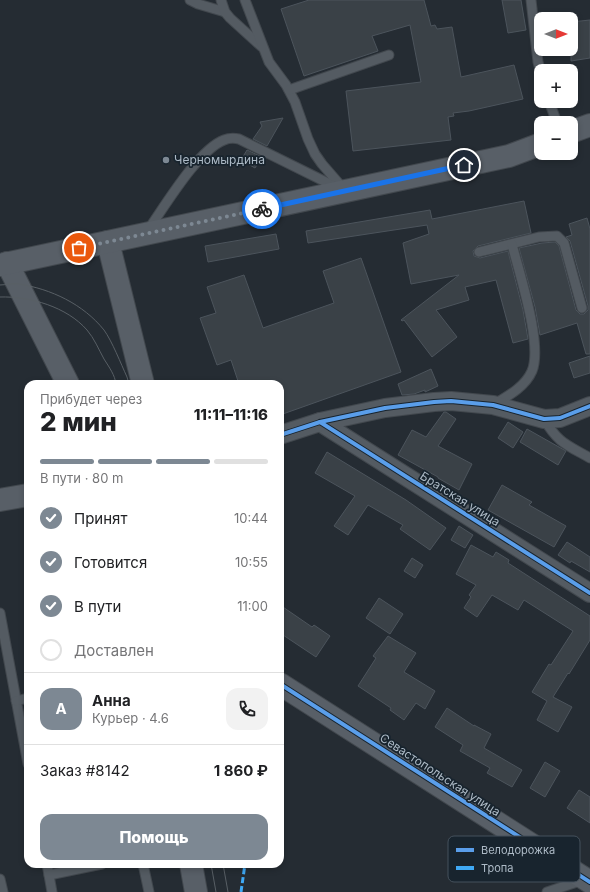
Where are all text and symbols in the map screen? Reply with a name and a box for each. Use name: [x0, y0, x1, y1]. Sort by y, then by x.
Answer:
north arrow: [534, 12, 578, 56]
map controls: [534, 12, 578, 160]
button: +: [534, 64, 578, 108]
button: −: [534, 116, 578, 160]
pin: [447, 148, 481, 182]
place label: Черномырдина: [174, 152, 265, 167]
icon: home: [453, 154, 475, 176]
marker: Черномырдина: [161, 155, 171, 165]
courier: [242, 189, 282, 229]
icon: bike: [251, 198, 273, 220]
pin: [62, 231, 96, 265]
icon: bag: [68, 237, 90, 259]
text: Прибудет через: [40, 391, 142, 407]
text: 11:11–11:16: [194, 405, 268, 424]
text: 2 мин: [40, 406, 117, 437]
street label: Братская улица: [417, 468, 503, 529]
text: В пути · 80 m: [40, 470, 123, 486]
icon: check: [40, 507, 62, 529]
text: Принят: [74, 509, 127, 528]
text: 10:44: [234, 510, 268, 526]
icon: check: [40, 551, 62, 573]
text: Готовится: [74, 553, 147, 572]
text: 10:55: [235, 554, 268, 570]
icon: check: [40, 595, 62, 617]
text: В пути: [74, 597, 121, 616]
text: 11:00: [237, 598, 268, 614]
text: Доставлен: [74, 641, 154, 660]
button: phone: [226, 688, 268, 730]
text: Анна: [92, 691, 131, 710]
text: А: [55, 699, 67, 718]
text: Курьер · 4.6: [92, 710, 169, 726]
street label: Севастопольская улица: [377, 730, 503, 819]
text: Заказ #8142: [40, 761, 130, 780]
text: 1 860 ₽: [214, 761, 268, 780]
button: Помощь: [40, 814, 268, 860]
legend: [448, 836, 580, 882]
text: Велодорожка: [481, 843, 555, 857]
text: Тропа: [481, 861, 513, 875]

